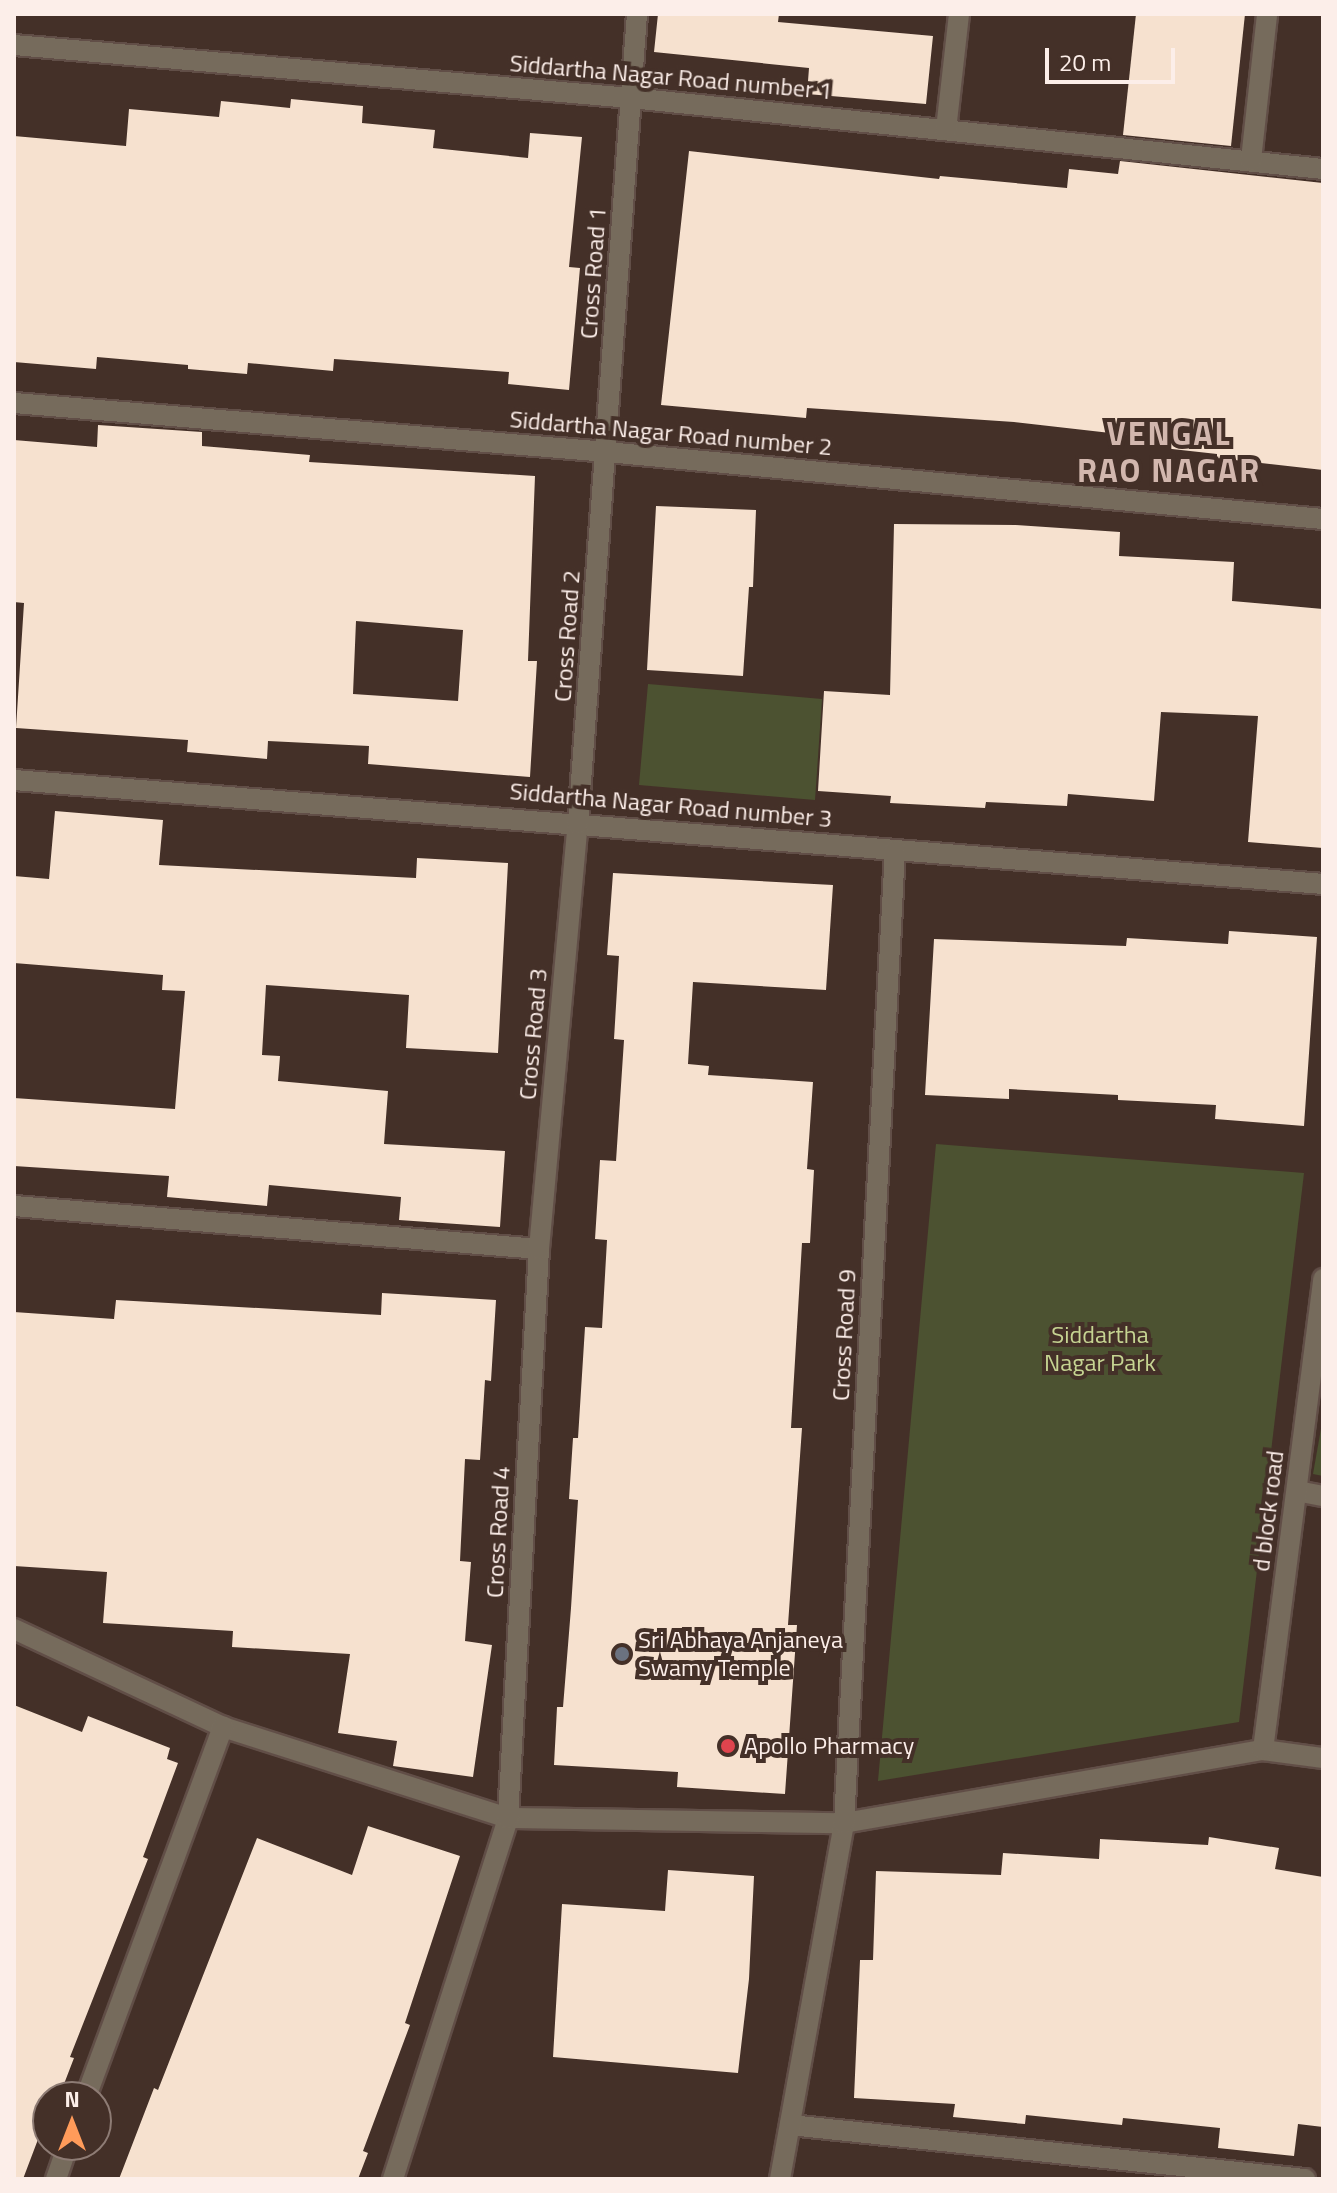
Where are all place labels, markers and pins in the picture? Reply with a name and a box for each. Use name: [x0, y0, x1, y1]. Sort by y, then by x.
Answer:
place label: Sri Abhaya Anjaneya Swamy Temple: [638, 1626, 843, 1682]
marker: Sri Abhaya Anjaneya Swamy Temple: [613, 1645, 631, 1663]
place label: Apollo Pharmacy: [744, 1732, 914, 1760]
marker: Apollo Pharmacy: [719, 1737, 737, 1755]

